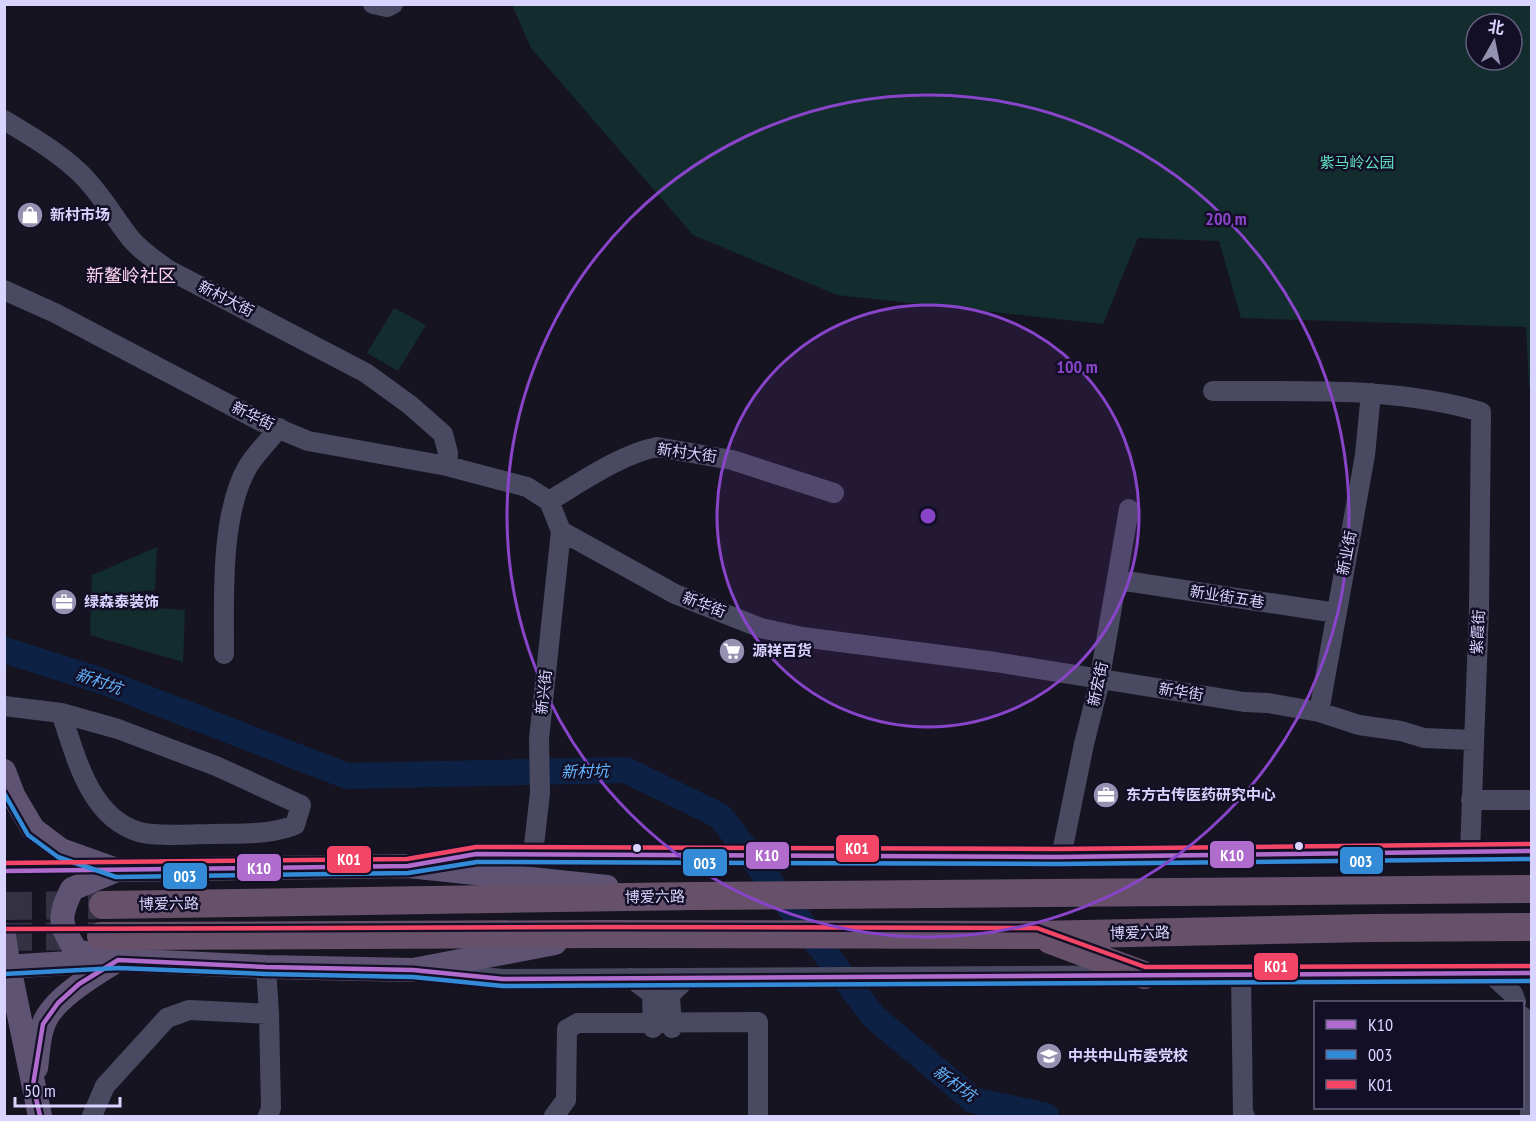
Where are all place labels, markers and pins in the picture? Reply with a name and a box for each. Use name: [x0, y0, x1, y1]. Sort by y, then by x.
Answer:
shop icon: 新村市场: [15, 200, 45, 230]
place label: 新村市场: [50, 205, 110, 224]
centre of rings: [918, 506, 938, 526]
office icon: 绿森泰装饰: [49, 587, 79, 617]
place label: 绿森泰装饰: [84, 592, 159, 611]
supermarket icon: 源祥百货: [717, 636, 747, 666]
place label: 源祥百货: [752, 641, 812, 660]
office icon: 东方古传医药研究中心: [1091, 780, 1121, 810]
place label: 东方古传医药研究中心: [1126, 785, 1276, 804]
unlabelled marker: [1293, 840, 1305, 852]
unlabelled marker: [631, 842, 643, 854]
school or university icon: 中共中山市委党校: [1034, 1041, 1064, 1071]
place label: 中共中山市委党校: [1068, 1046, 1188, 1065]

